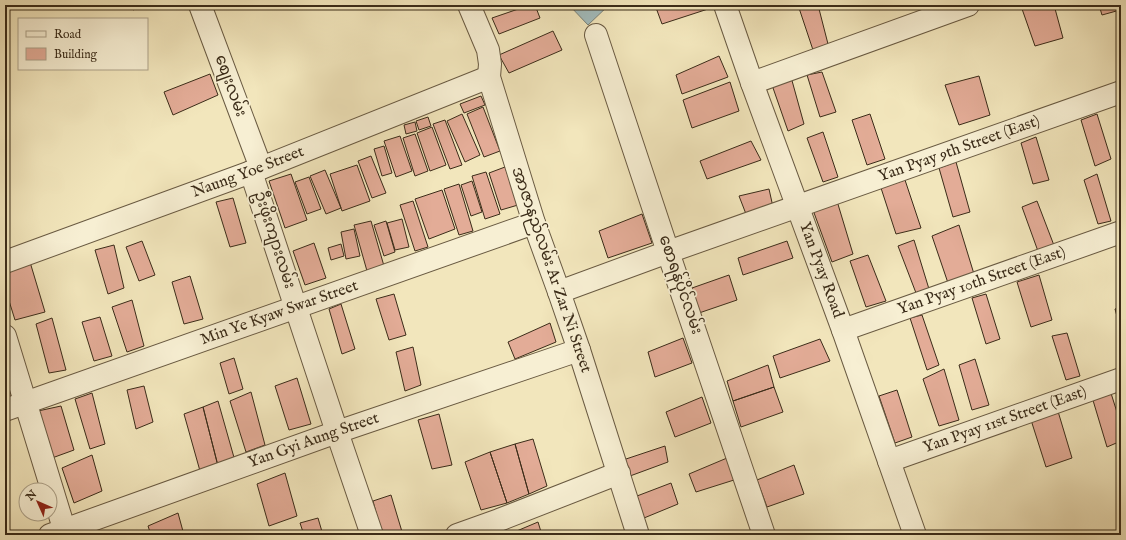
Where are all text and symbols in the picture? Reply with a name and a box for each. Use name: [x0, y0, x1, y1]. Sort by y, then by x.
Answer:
legend: [18, 18, 148, 70]
text: Road: [54, 27, 82, 42]
text: Building: [54, 47, 98, 62]
street label: စျေးလမ်း: [208, 51, 253, 121]
street label: Yan Pyay 9th Street (East): [876, 111, 1043, 187]
street label: Naung Yoe Street: [189, 142, 307, 203]
street label: အာဇာနည်လမ်း Ar Zar Ni Street: [504, 164, 599, 377]
street label: ဦးဖိုးကျားလမ်း: [246, 188, 302, 292]
street label: Yan Pyay Road: [794, 219, 848, 321]
street label: စောရန်ပိုင်လမ်း: [651, 232, 709, 338]
street label: Yan Pyay 10th Street (East): [895, 242, 1068, 320]
street label: Min Ye Kyaw Swar Street: [198, 276, 361, 350]
street label: Yan Pyay 11st Street (East): [921, 382, 1089, 458]
street label: Yan Gyi Aung Street: [246, 408, 382, 473]
north arrow: [18, 482, 58, 522]
text: N: [23, 487, 40, 505]

